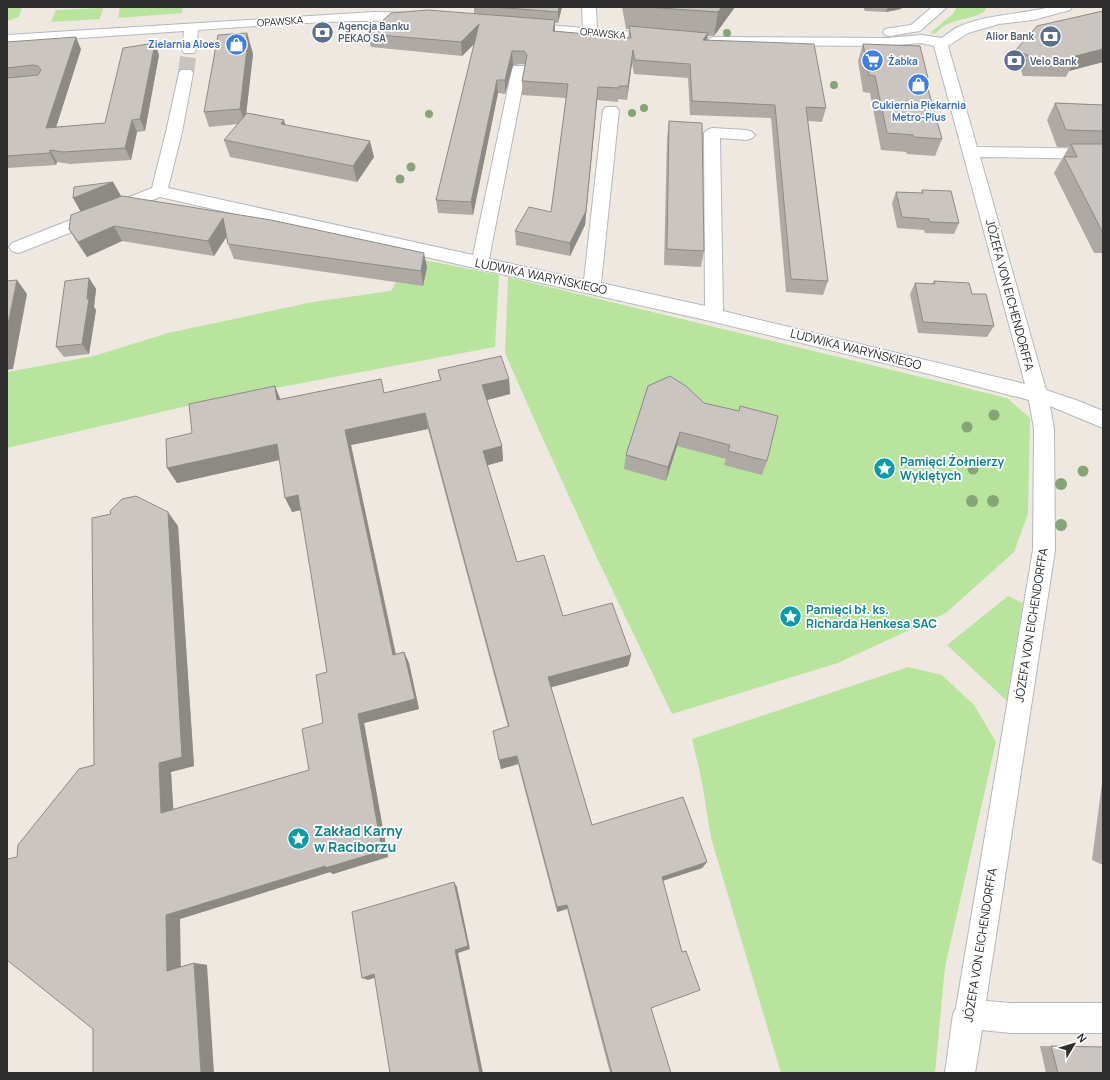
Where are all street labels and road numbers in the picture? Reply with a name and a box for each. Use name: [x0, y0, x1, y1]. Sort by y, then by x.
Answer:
street label: OPAWSKA: [257, 12, 304, 30]
street label: OPAWSKA: [579, 24, 627, 42]
street label: JÓZEFA VON EICHENDORFFA: [982, 217, 1039, 373]
street label: LUDWIKA WARYŃSKIEGO: [473, 254, 609, 298]
street label: LUDWIKA WARYŃSKIEGO: [789, 324, 924, 374]
street label: JÓZEFA VON EICHENDORFFA: [1010, 546, 1052, 703]
street label: JÓZEFA VON EICHENDORFFA: [959, 866, 1001, 1023]

